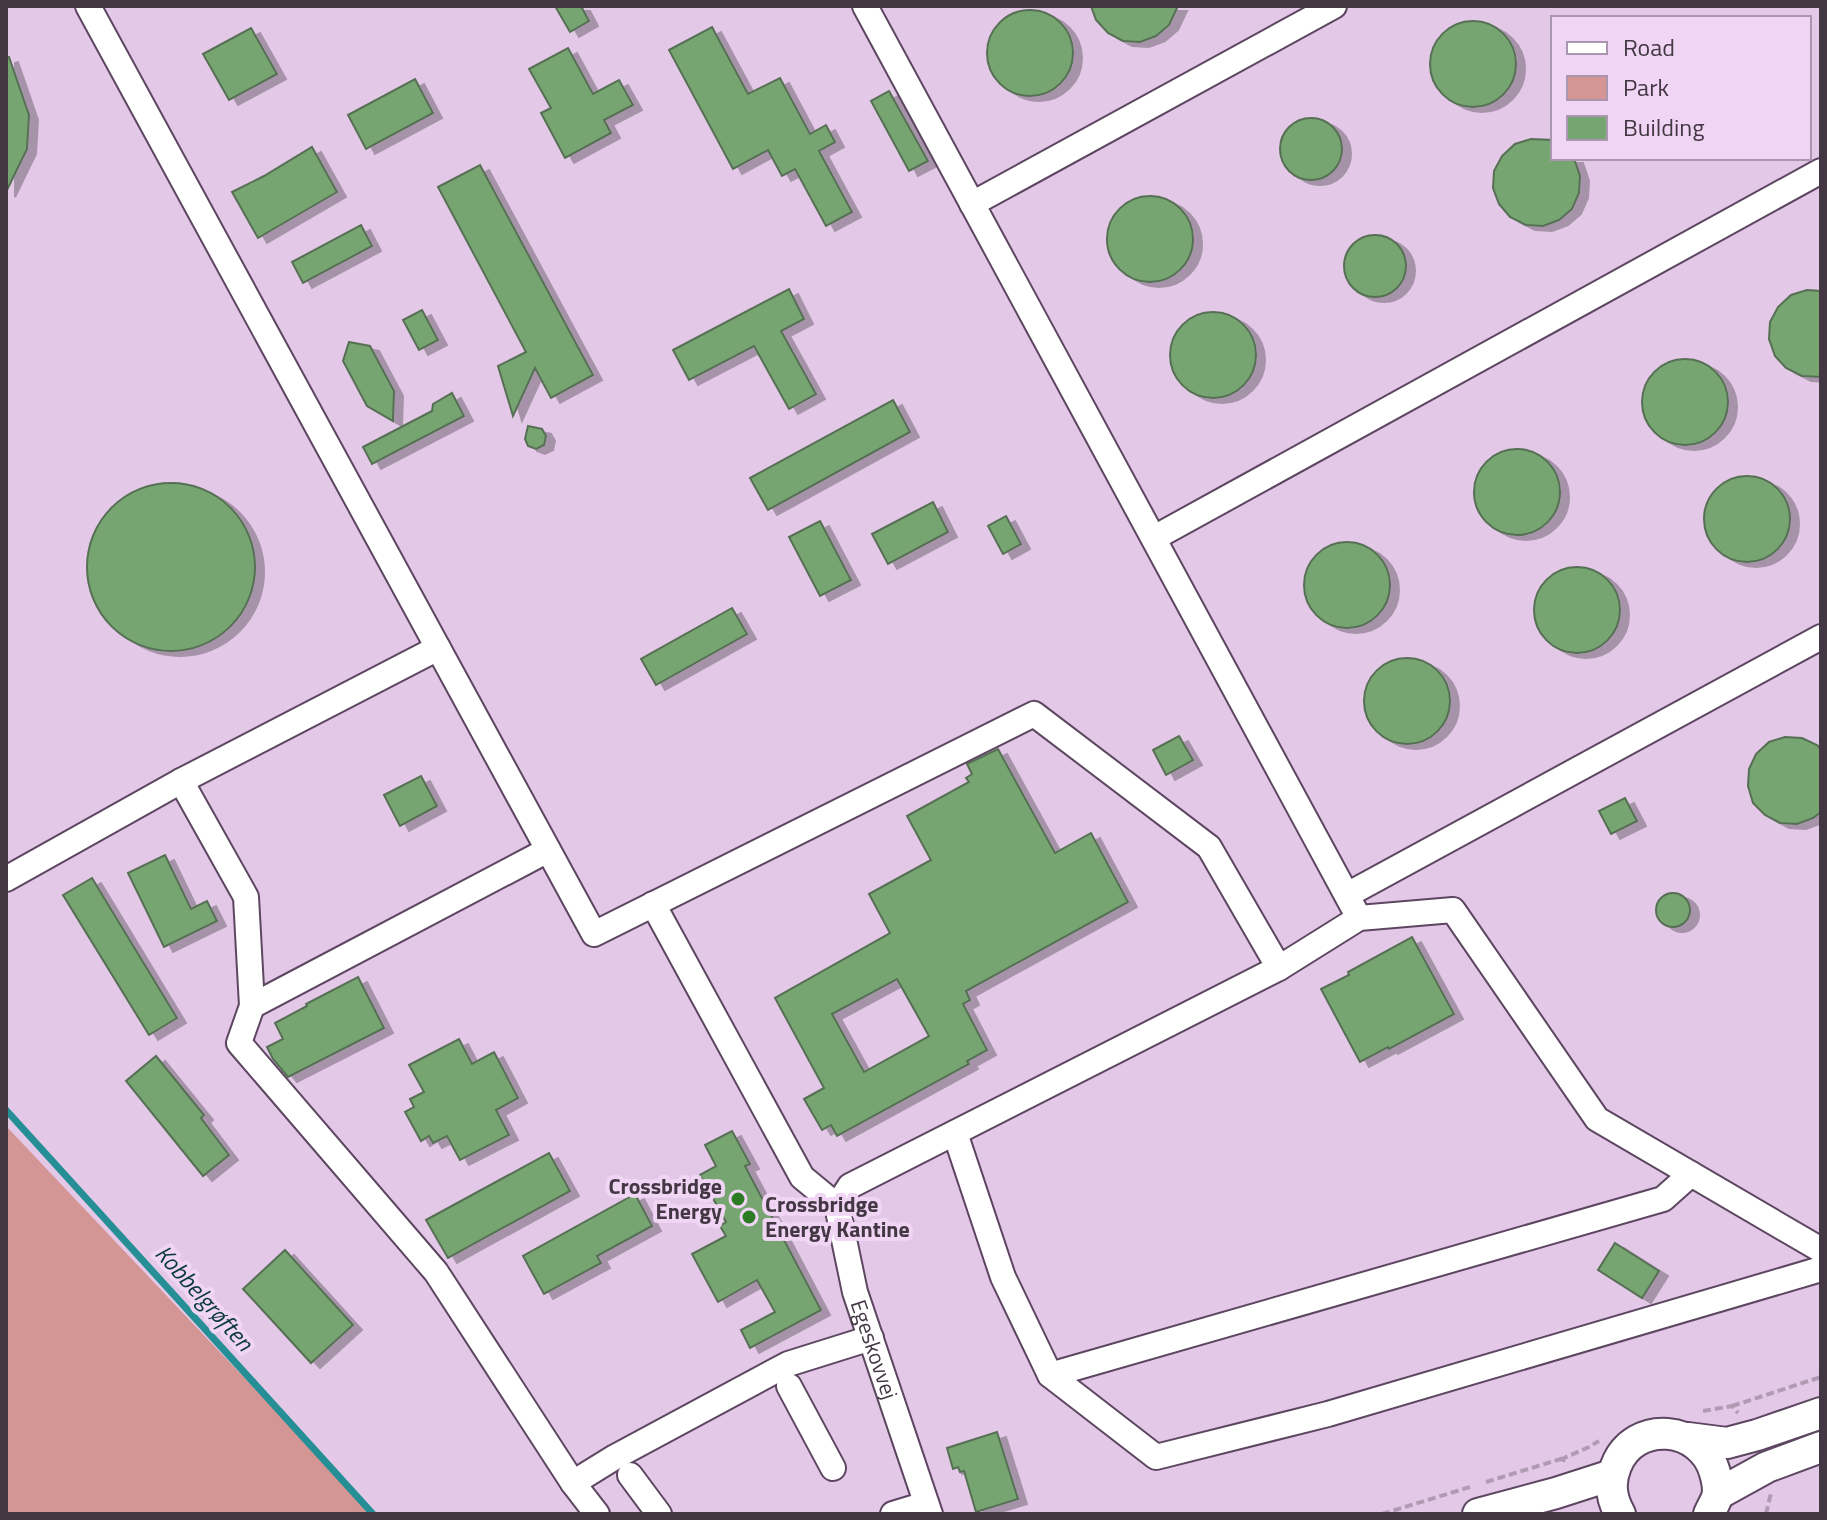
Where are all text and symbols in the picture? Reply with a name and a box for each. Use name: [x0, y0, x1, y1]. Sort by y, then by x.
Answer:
legend: [1551, 16, 1811, 160]
text: Road: [1623, 29, 1675, 65]
text: Park: [1623, 69, 1669, 105]
text: Building: [1623, 109, 1705, 145]
place label: Crossbridge Energy: [609, 1169, 722, 1228]
place label: Crossbridge Energy Kantine: [765, 1187, 910, 1246]
marker: Crossbridge Energy: [729, 1190, 747, 1208]
marker: Crossbridge Energy Kantine: [740, 1208, 758, 1226]
water label: Kobbelgrøften: [147, 1236, 263, 1359]
street label: Egeskovvej: [842, 1295, 907, 1404]

